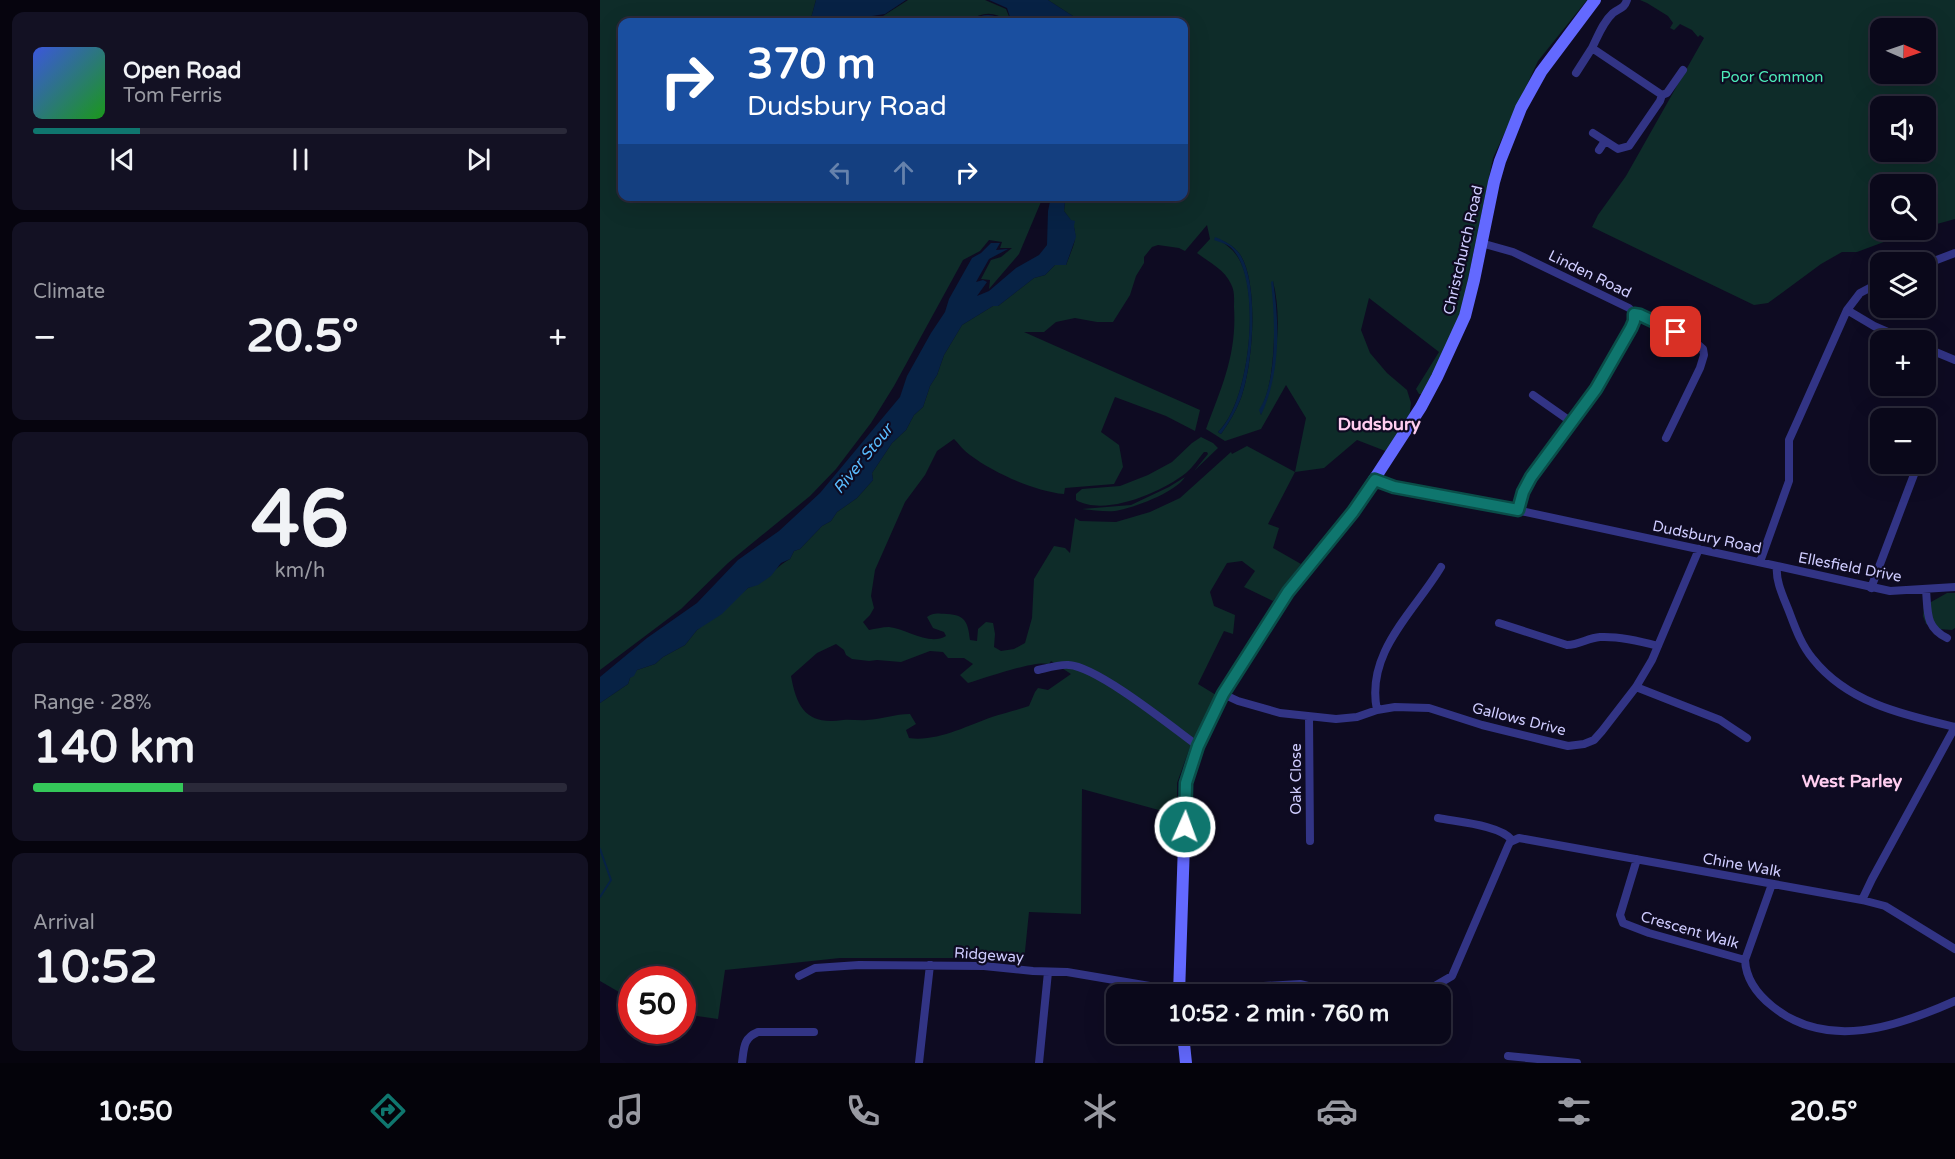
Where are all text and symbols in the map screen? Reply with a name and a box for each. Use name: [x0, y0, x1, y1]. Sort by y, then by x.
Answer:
north arrow: [1870, 18, 1936, 84]
map controls: [1870, 18, 1936, 474]
text: 370 m: [747, 39, 876, 90]
icon: right: [648, 42, 726, 120]
text: Open Road: [123, 58, 241, 84]
park label: Poor Common: [1721, 68, 1823, 86]
text: Tom Ferris: [123, 84, 222, 108]
text: Dudsbury Road: [747, 90, 947, 123]
button: sound: [1870, 96, 1936, 162]
icon: previous: [106, 143, 139, 176]
icon: pause: [284, 143, 317, 176]
icon: next: [462, 143, 495, 176]
icon: left: [824, 156, 857, 189]
icon: ahead: [887, 156, 920, 189]
icon: right: [950, 156, 983, 189]
button: search: [1870, 174, 1936, 240]
street label: Christchurch Road: [1439, 184, 1487, 316]
street label: Linden Road: [1546, 246, 1634, 302]
button: layers: [1870, 252, 1936, 318]
text: Climate: [33, 280, 105, 304]
pin: [1650, 306, 1701, 357]
text: 20.5°: [246, 310, 359, 364]
icon: arrive: [1659, 315, 1692, 348]
text: −: [33, 318, 57, 357]
text: +: [548, 318, 567, 357]
button: +: [1870, 330, 1936, 396]
button: −: [1870, 408, 1936, 474]
district label: Dudsbury: [1337, 413, 1421, 435]
water label: River Stour: [829, 419, 898, 498]
text: 46: [251, 473, 349, 567]
street label: Dudsbury Road: [1651, 517, 1763, 557]
street label: Ellesfield Drive: [1797, 548, 1903, 586]
text: km/h: [275, 559, 325, 583]
text: Range · 28%: [33, 691, 152, 715]
street label: Gallows Drive: [1470, 699, 1568, 739]
text: 140 km: [33, 721, 195, 775]
street label: Oak Close: [1287, 743, 1305, 815]
district label: West Parley: [1802, 770, 1903, 792]
position arrow: [1153, 795, 1217, 859]
street label: Chine Walk: [1701, 849, 1783, 881]
street label: Crescent Walk: [1639, 907, 1741, 953]
text: Arrival: [33, 911, 95, 935]
text: 10:52: [33, 941, 158, 995]
street label: Ridgeway: [954, 944, 1024, 966]
speed limit sign: 50: [618, 966, 696, 1044]
text: 10:52 · 2 min · 760 m: [1168, 1001, 1389, 1027]
icon: directions: [367, 1090, 409, 1132]
icon: music: [605, 1090, 647, 1132]
icon: phone: [842, 1090, 884, 1132]
icon: climate: [1079, 1090, 1121, 1132]
icon: car: [1316, 1090, 1358, 1132]
icon: filters: [1553, 1090, 1595, 1132]
text: 10:50: [98, 1095, 172, 1128]
text: 20.5°: [1790, 1095, 1857, 1128]

